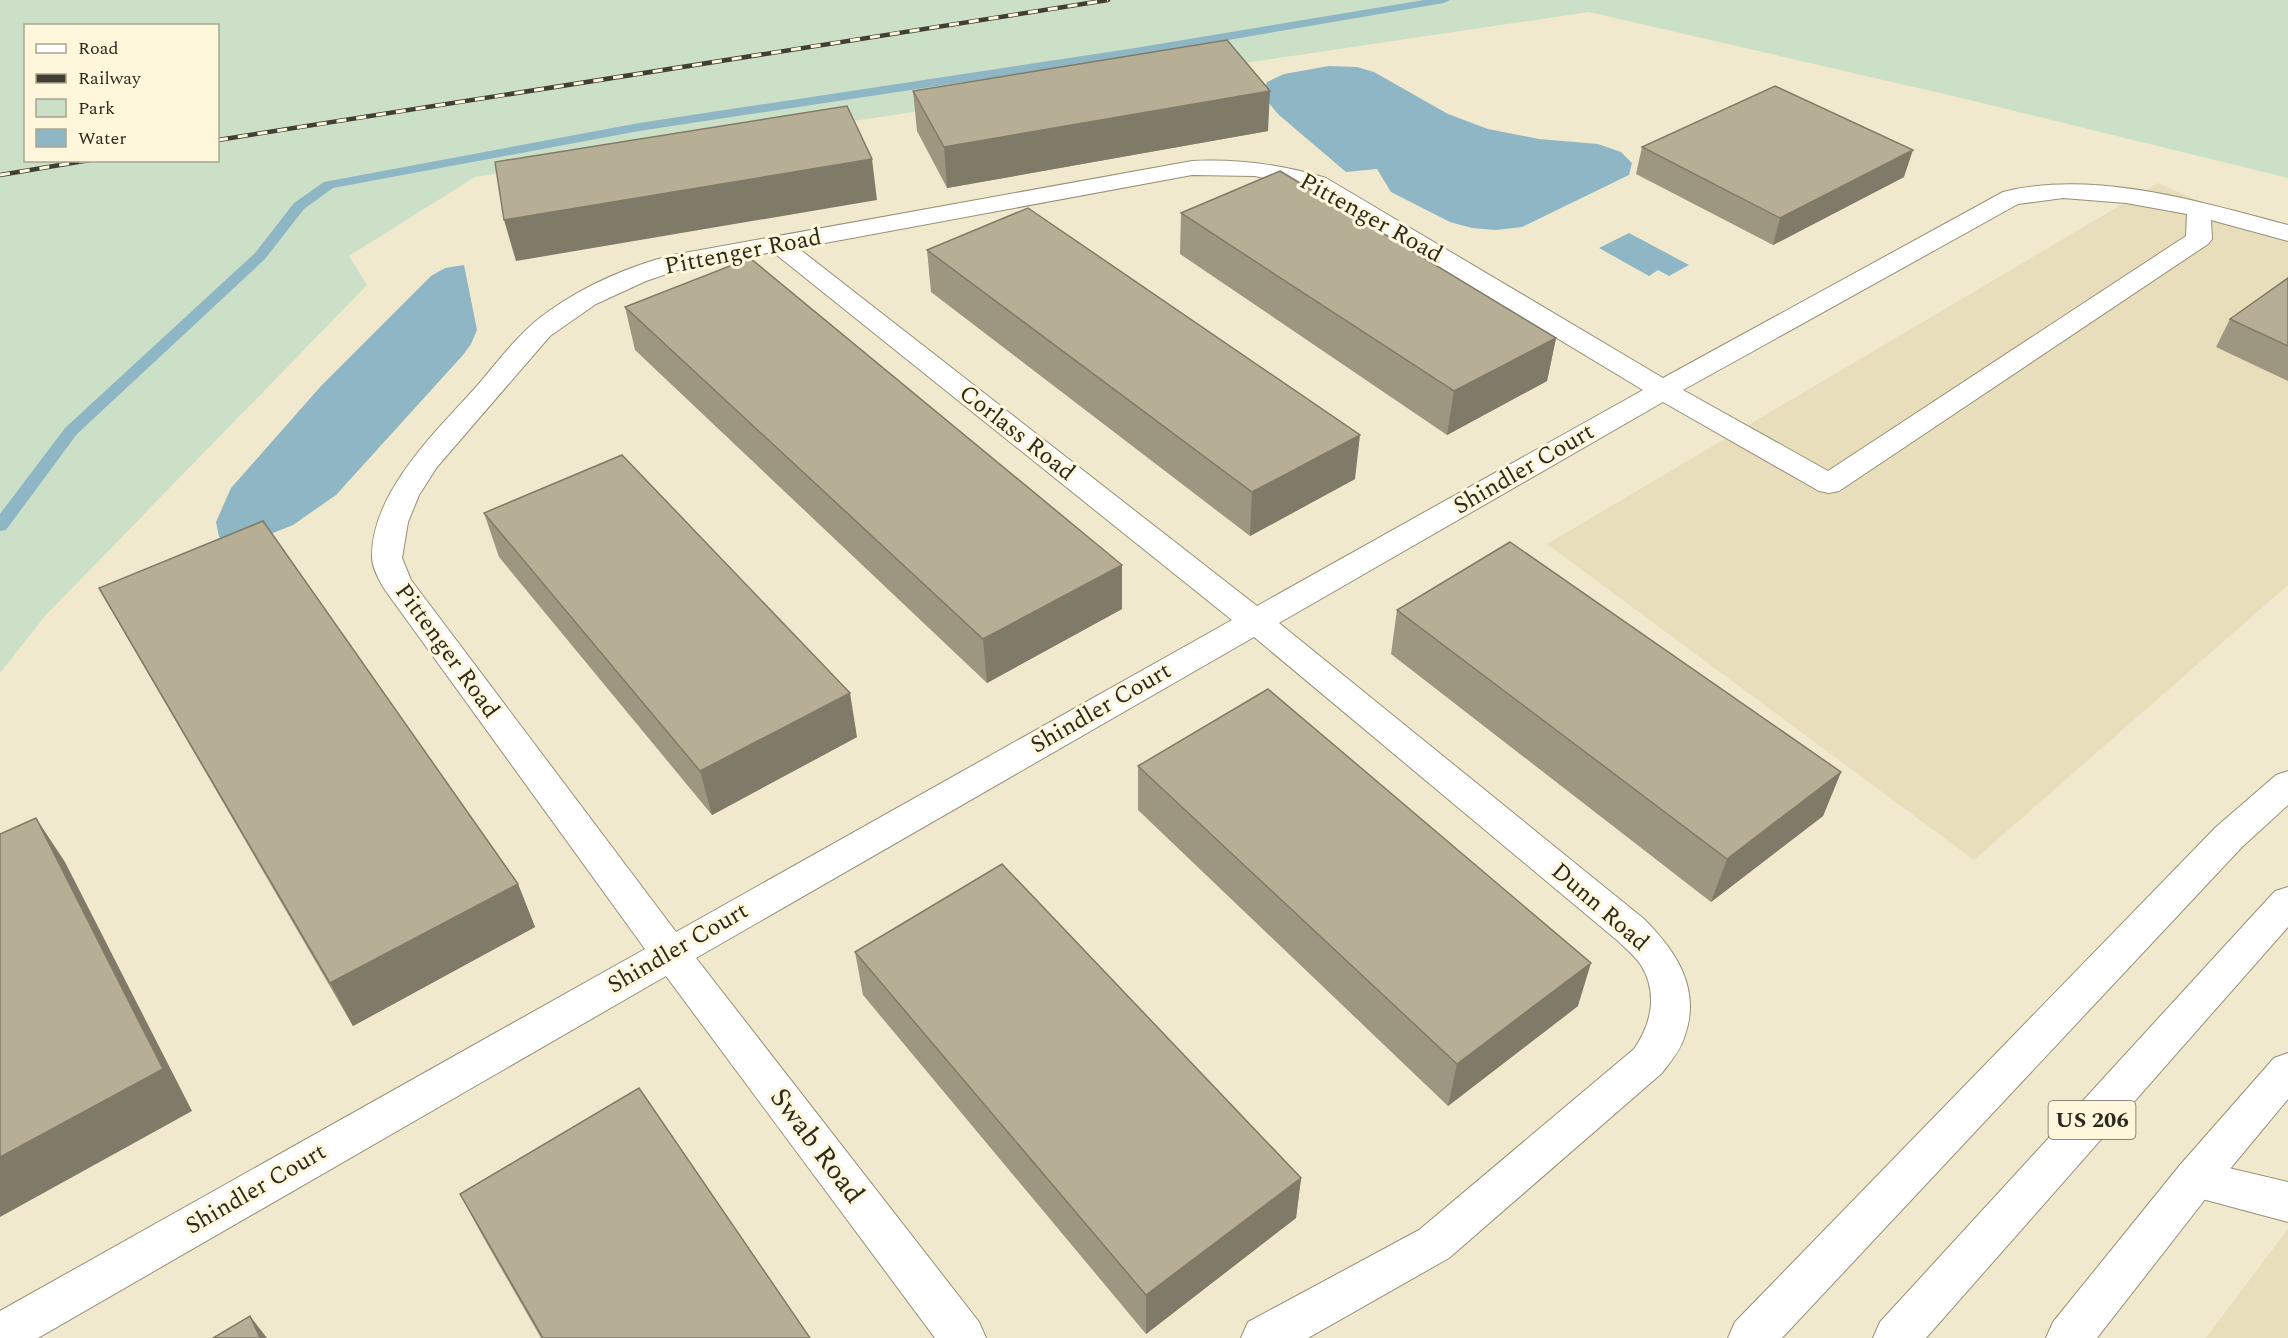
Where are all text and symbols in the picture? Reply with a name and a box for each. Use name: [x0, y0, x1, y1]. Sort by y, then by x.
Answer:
legend: [24, 24, 219, 162]
text: Road: [78, 35, 119, 62]
text: Railway: [78, 65, 142, 92]
text: Park: [78, 95, 115, 122]
text: Water: [78, 125, 126, 152]
street label: Pittenger Road: [1293, 164, 1449, 272]
street label: Pittenger Road: [661, 219, 825, 285]
street label: Corlass Road: [951, 376, 1083, 490]
street label: Shindler Court: [1447, 414, 1601, 524]
street label: Pittenger Road: [386, 576, 508, 726]
street label: Shindler Court: [1024, 653, 1178, 763]
street label: Dunn Road: [1543, 854, 1657, 960]
street label: Shindler Court: [601, 893, 755, 1003]
street label: Swab Road: [759, 1079, 875, 1213]
road number: US 206: [2048, 1101, 2136, 1139]
street label: Shindler Court: [179, 1134, 333, 1244]

